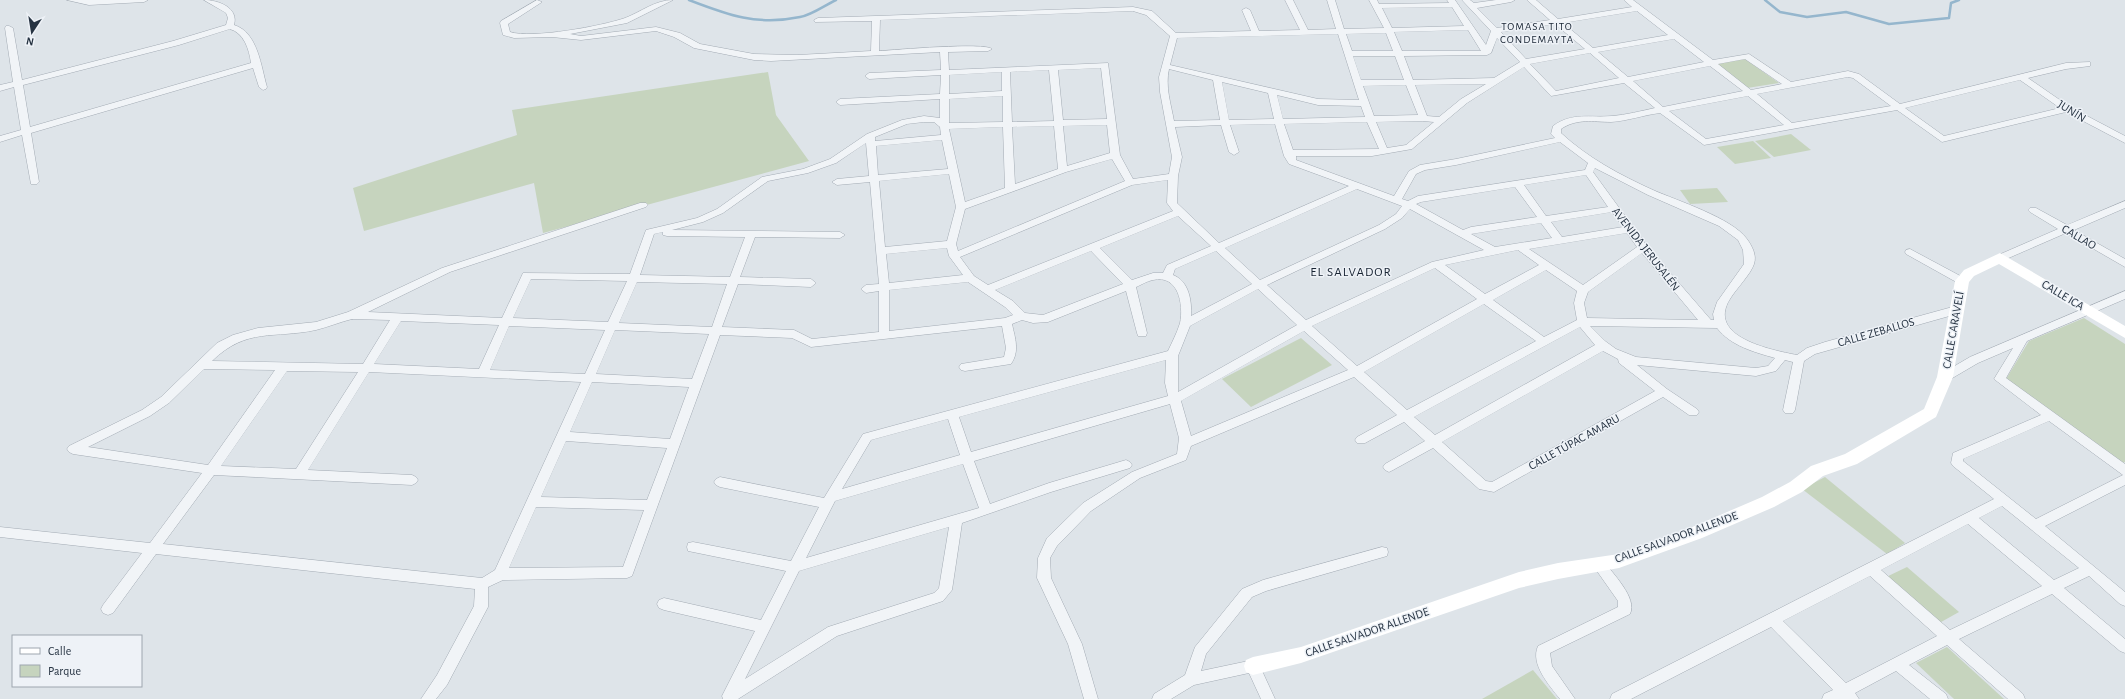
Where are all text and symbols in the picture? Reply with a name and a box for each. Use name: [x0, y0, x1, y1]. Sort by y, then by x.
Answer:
north arrow: [12, 12, 52, 52]
district label: TOMASA TITO CONDEMAYTA: [1500, 21, 1574, 45]
text: N: [25, 35, 35, 47]
street label: JUNÍN: [2056, 97, 2089, 124]
street label: AVENIDA JERUSALÉN: [1610, 204, 1683, 293]
street label: CALLAO: [2060, 222, 2099, 252]
district label: EL SALVADOR: [1310, 266, 1392, 279]
street label: CALLE ICA: [2040, 278, 2086, 312]
street label: CALLE CARAVELÍ: [1939, 290, 1966, 370]
street label: CALLE ZEBALLOS: [1836, 315, 1916, 349]
street label: CALLE TÚPAC AMARU: [1526, 411, 1622, 472]
street label: CALLE SALVADOR ALLENDE: [1613, 509, 1739, 565]
street label: CALLE SALVADOR ALLENDE: [1304, 605, 1431, 659]
legend: [12, 635, 142, 687]
text: Calle: [48, 645, 71, 657]
text: Parque: [48, 665, 81, 677]

